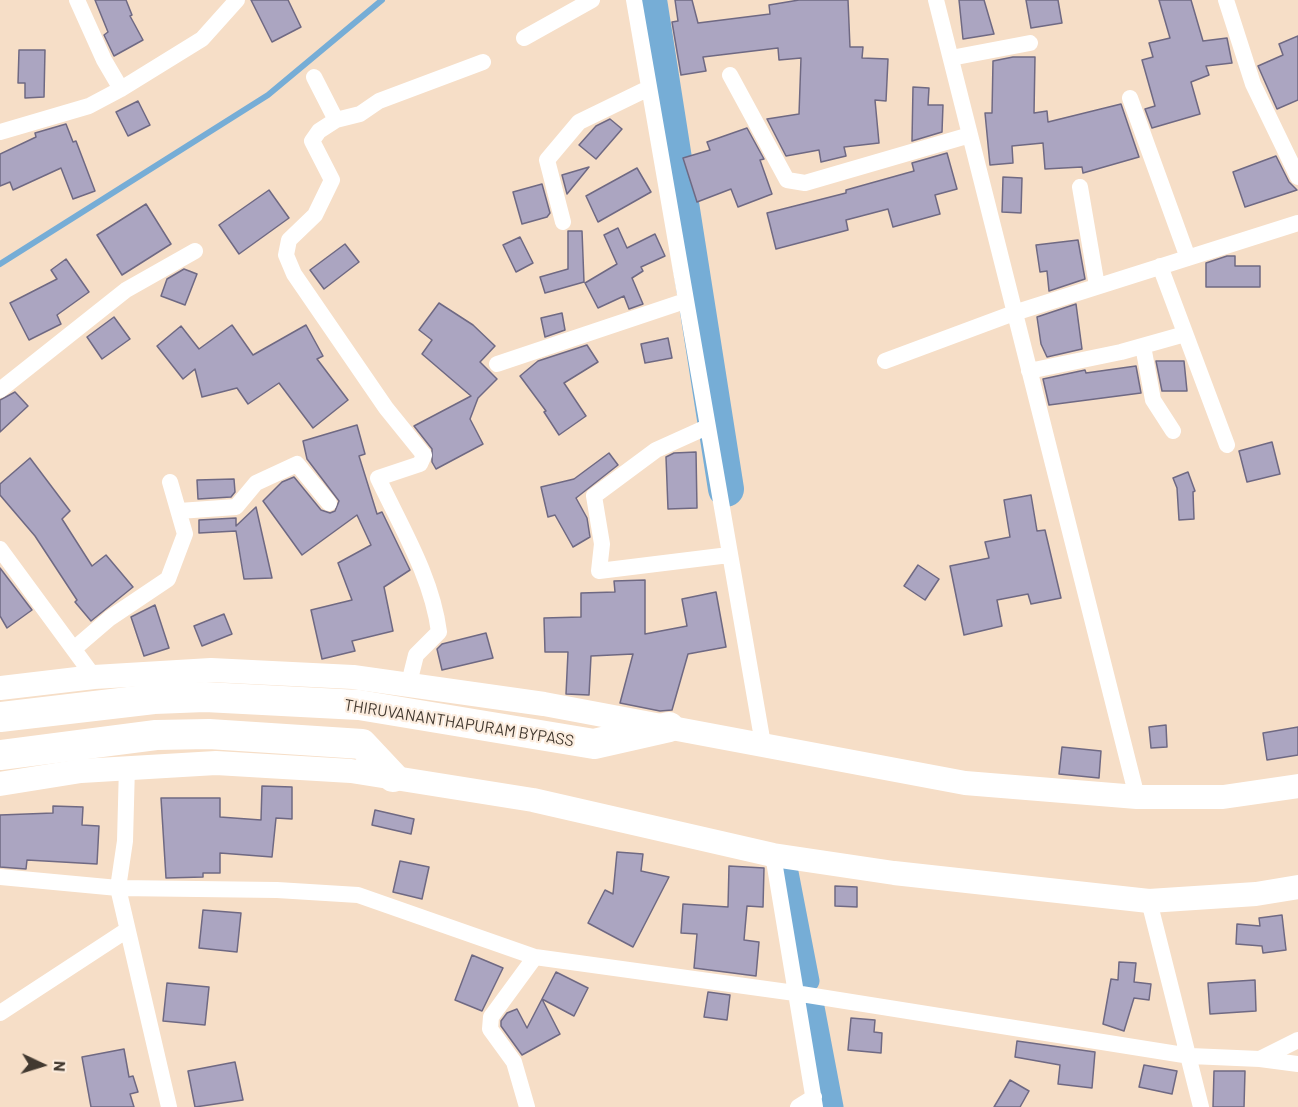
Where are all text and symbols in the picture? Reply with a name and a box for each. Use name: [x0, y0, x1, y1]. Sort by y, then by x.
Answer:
street label: THIRUVANANTHAPURAM BYPASS: [343, 695, 575, 751]
north arrow: [12, 1035, 72, 1095]
text: N: [51, 1060, 70, 1072]

